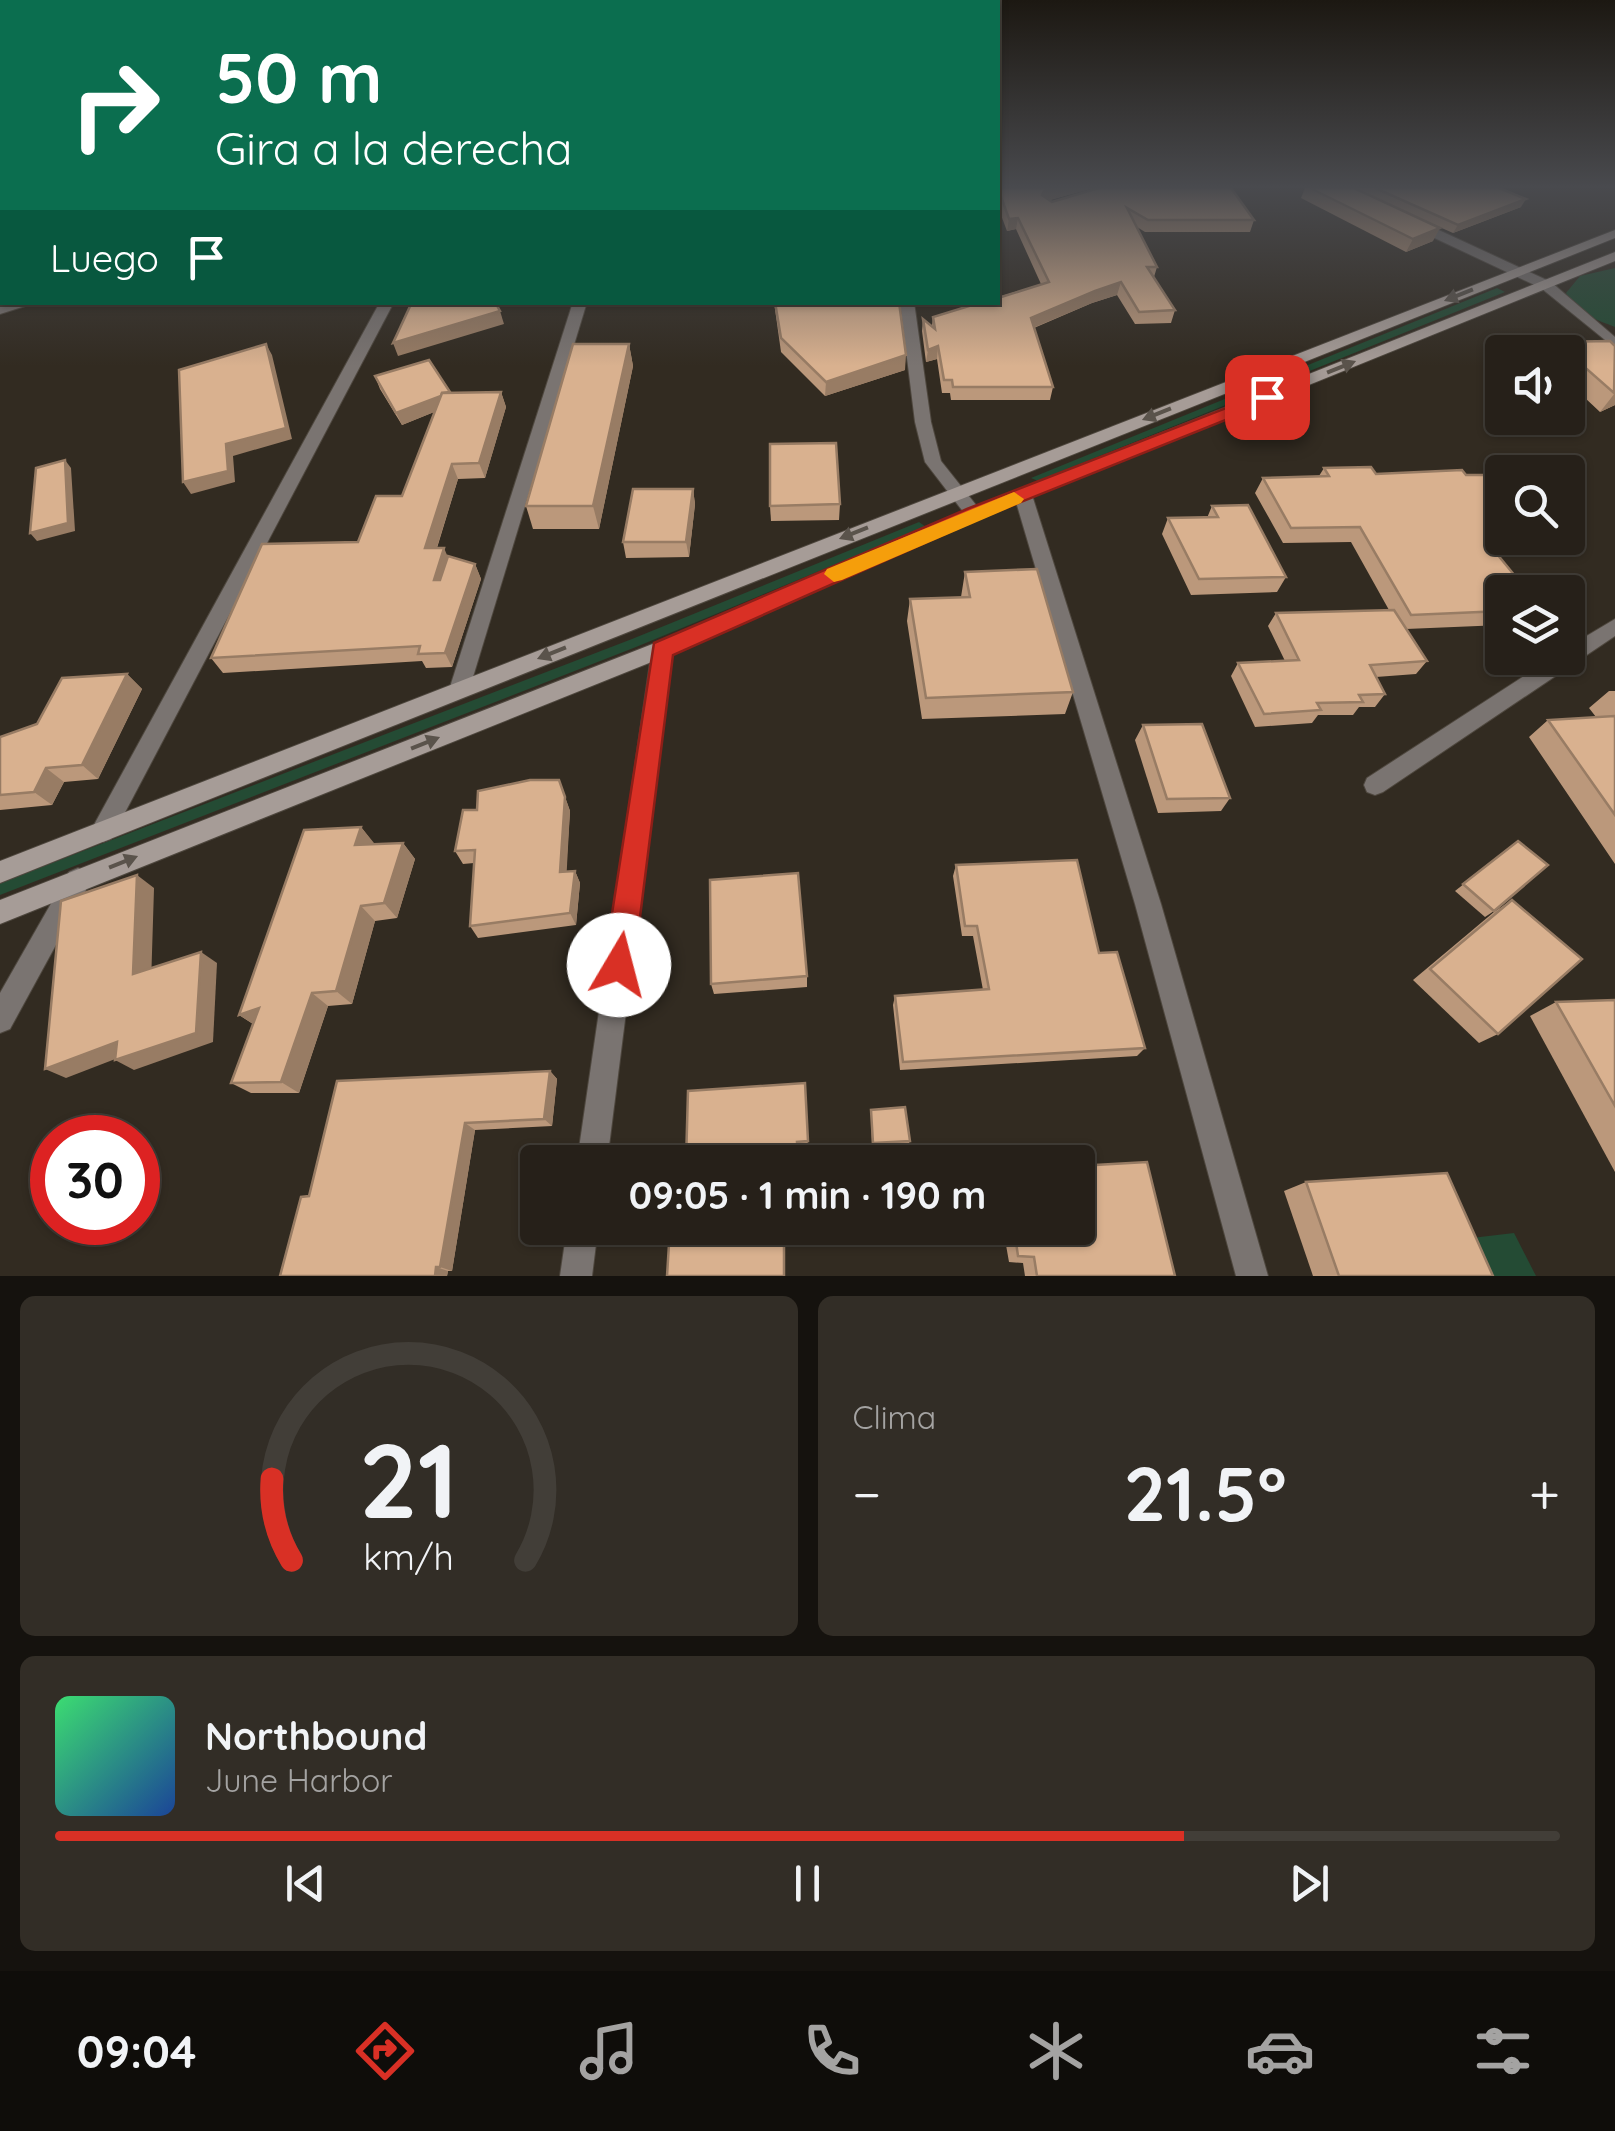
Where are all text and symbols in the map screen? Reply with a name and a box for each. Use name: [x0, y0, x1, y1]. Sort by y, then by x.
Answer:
text: 50 m: [215, 33, 382, 121]
icon: right: [50, 40, 180, 170]
text: Gira a la derecha: [215, 120, 572, 176]
icon: arrive: [179, 230, 234, 285]
text: Luego: [50, 234, 159, 282]
one-way arrow: [1444, 287, 1474, 303]
map controls: [1485, 335, 1585, 675]
button: sound: [1485, 335, 1585, 435]
pin: [1225, 355, 1310, 440]
one-way arrow: [1326, 359, 1356, 375]
icon: arrive: [1240, 370, 1295, 425]
one-way arrow: [1142, 407, 1172, 423]
button: search: [1485, 455, 1585, 555]
one-way arrow: [839, 525, 869, 541]
button: layers: [1485, 575, 1585, 675]
one-way arrow: [537, 646, 567, 662]
one-way arrow: [410, 735, 440, 750]
one-way arrow: [108, 854, 138, 870]
position arrow: [567, 913, 671, 1017]
speed limit sign: 30: [30, 1115, 160, 1245]
text: 09:05 · 1 min · 190 m: [629, 1171, 986, 1219]
text: Clima: [853, 1397, 936, 1437]
text: 21: [359, 1414, 459, 1544]
text: 21.5°: [1123, 1446, 1287, 1540]
text: −: [853, 1459, 881, 1528]
text: +: [1529, 1459, 1560, 1528]
text: km/h: [363, 1534, 454, 1579]
text: Northbound: [205, 1712, 427, 1760]
text: June Harbor: [205, 1760, 393, 1800]
icon: previous: [278, 1856, 333, 1911]
icon: pause: [780, 1856, 835, 1911]
icon: next: [1282, 1856, 1337, 1911]
icon: directions: [350, 2016, 420, 2086]
icon: music: [574, 2016, 644, 2086]
icon: phone: [797, 2016, 867, 2086]
icon: climate: [1021, 2016, 1091, 2086]
icon: car: [1245, 2016, 1315, 2086]
icon: filters: [1468, 2016, 1538, 2086]
text: 09:04: [77, 2023, 196, 2079]

